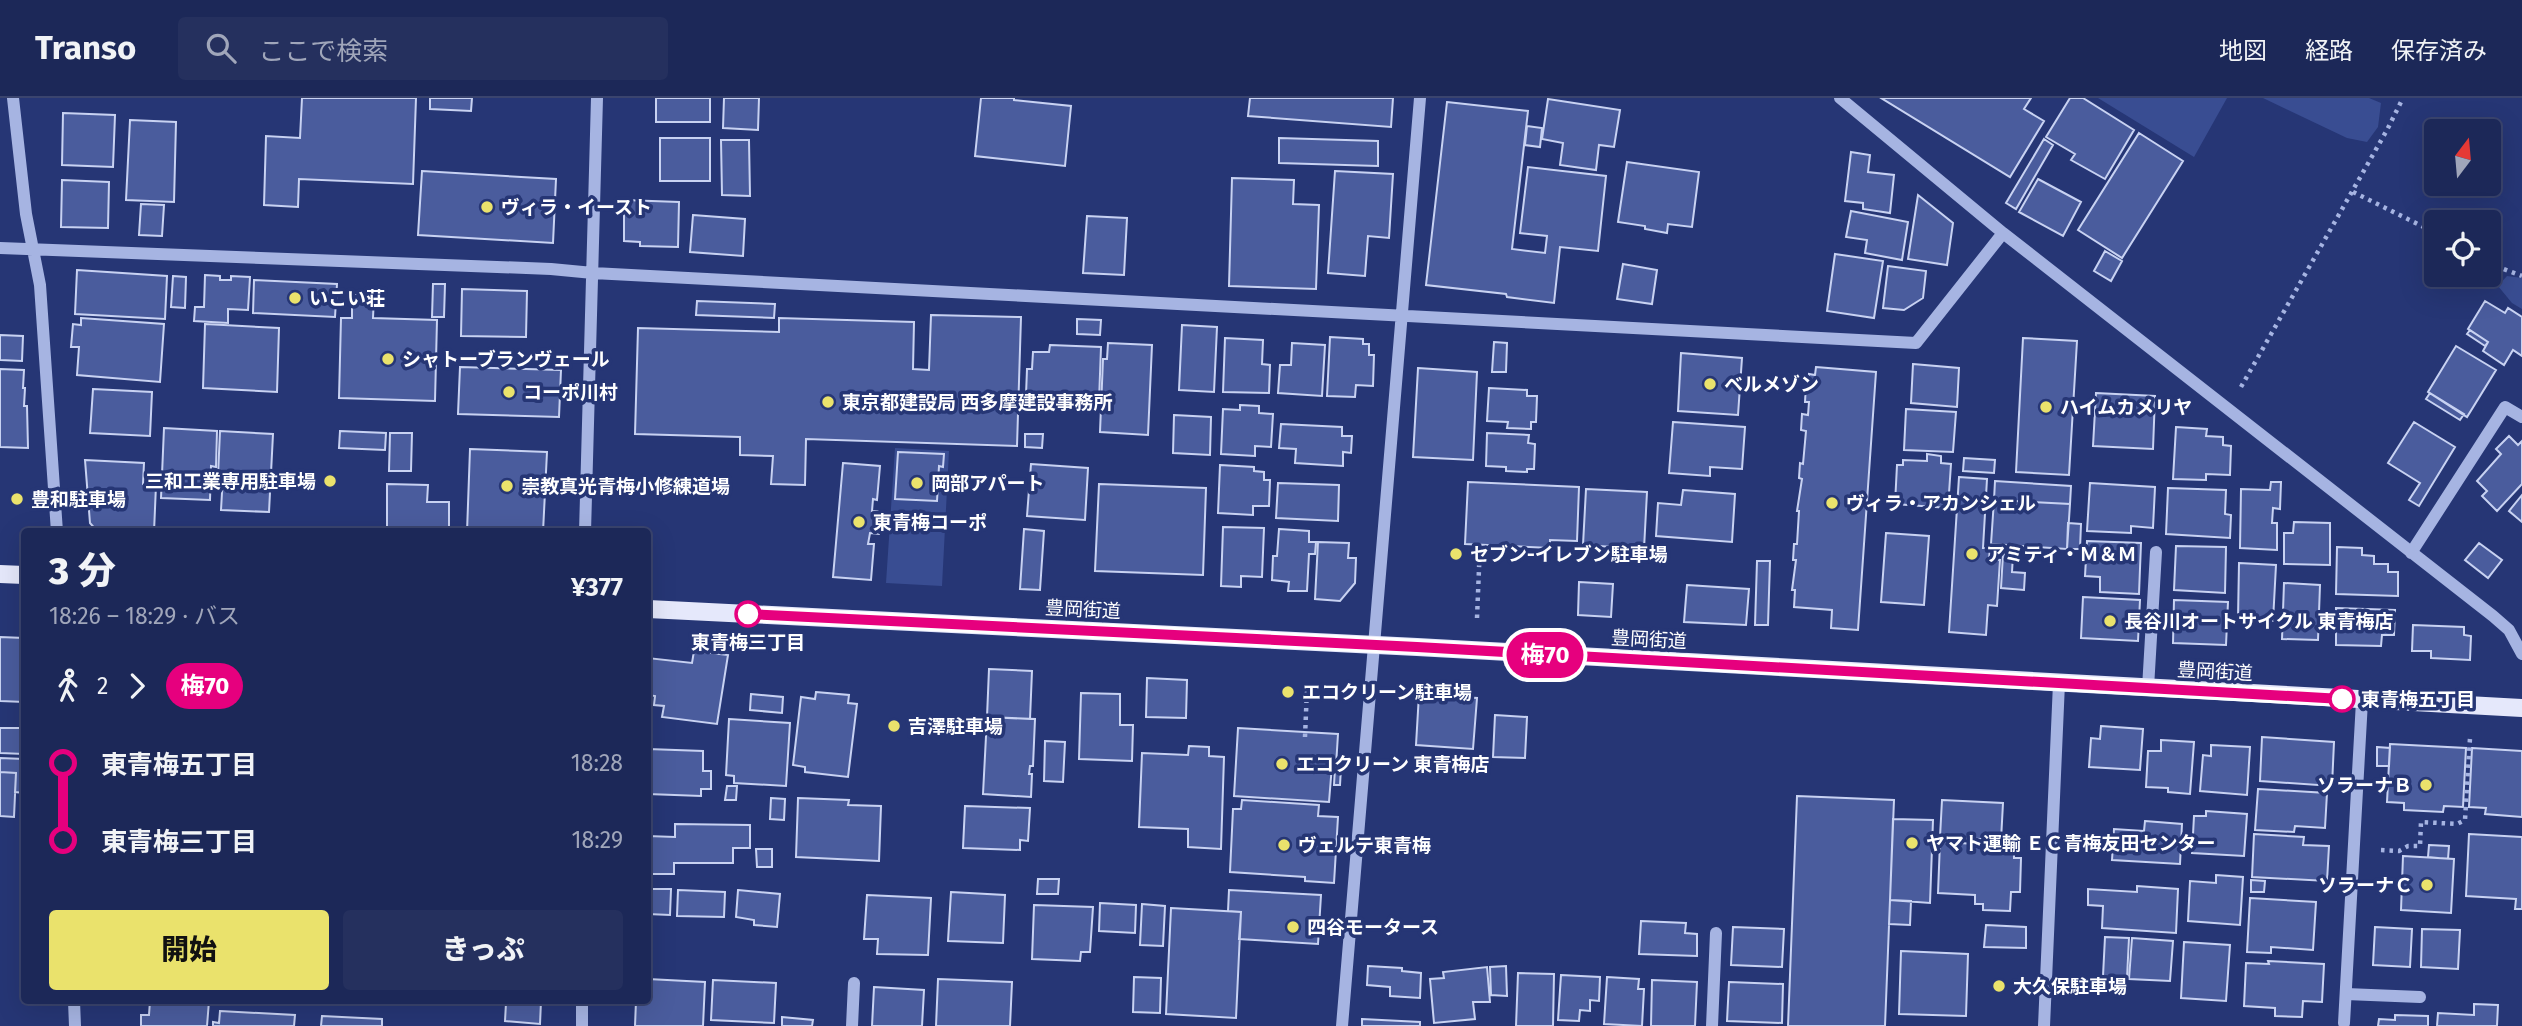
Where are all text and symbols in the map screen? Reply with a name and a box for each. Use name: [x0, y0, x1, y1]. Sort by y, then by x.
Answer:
search box: [178, 17, 668, 80]
text: Transo: [35, 28, 136, 68]
icon: search: [202, 29, 240, 67]
text: ここで検索: [258, 36, 388, 67]
text: 地図: [2219, 37, 2267, 65]
text: 経路: [2305, 37, 2353, 65]
text: 保存済み: [2391, 37, 2487, 65]
north arrow: [2424, 119, 2501, 196]
map controls: [2424, 119, 2501, 287]
place label: ヴィラ・イースト: [501, 196, 652, 219]
marker: ヴィラ・イースト: [479, 199, 495, 215]
button: locate: [2424, 210, 2501, 287]
place label: いこい荘: [309, 287, 385, 310]
marker: いこい荘: [287, 290, 303, 306]
place label: シャトーブランヴェール: [402, 348, 610, 371]
marker: シャトーブランヴェール: [380, 351, 396, 367]
place label: ベルメゾン: [1724, 373, 1819, 396]
marker: ベルメゾン: [1702, 376, 1718, 392]
place label: コーポ川村: [523, 381, 618, 404]
marker: コーポ川村: [501, 384, 517, 400]
place label: 東京都建設局 西多摩建設事務所: [842, 391, 1113, 414]
marker: 東京都建設局 西多摩建設事務所: [820, 394, 836, 410]
place label: ハイムカメリヤ: [2060, 396, 2192, 419]
marker: ハイムカメリヤ: [2038, 399, 2054, 415]
place label: 三和工業専用駐車場: [145, 470, 316, 493]
place label: 岡部アパート: [931, 472, 1045, 495]
marker: 三和工業専用駐車場: [322, 473, 338, 489]
place label: 崇教真光青梅小修練道場: [521, 475, 730, 498]
marker: 岡部アパート: [909, 475, 925, 491]
marker: 崇教真光青梅小修練道場: [499, 478, 515, 494]
place label: 豊和駐車場: [31, 488, 126, 511]
marker: 豊和駐車場: [9, 491, 25, 507]
place label: ヴィラ・アカンシェル: [1846, 492, 2036, 515]
marker: ヴィラ・アカンシェル: [1824, 495, 1840, 511]
place label: 東青梅コーポ: [873, 511, 987, 534]
marker: 東青梅コーポ: [851, 514, 867, 530]
place label: セブン-イレブン駐車場: [1470, 543, 1668, 566]
place label: アミティ・Ｍ＆Ｍ: [1986, 543, 2136, 566]
marker: セブン-イレブン駐車場: [1448, 546, 1464, 562]
marker: アミティ・Ｍ＆Ｍ: [1964, 546, 1980, 562]
text: 3 分: [49, 548, 116, 594]
text: ¥377: [571, 572, 623, 603]
street label: 豊岡街道: [1044, 596, 1122, 623]
marker: 東青梅三丁目: [735, 601, 761, 627]
text: 18:26 – 18:29 · バス: [49, 602, 240, 630]
place label: 長谷川オートサイクル 東青梅店: [2124, 610, 2394, 633]
marker: 長谷川オートサイクル 東青梅店: [2102, 613, 2118, 629]
street label: 豊岡街道: [1610, 626, 1688, 653]
place label: 東青梅三丁目: [691, 631, 805, 654]
line badge: 梅70: [1505, 632, 1585, 678]
text: 梅70: [1520, 641, 1570, 669]
street label: 豊岡街道: [2176, 658, 2254, 685]
icon: walk: [49, 667, 87, 705]
icon: forward: [118, 667, 156, 705]
text: 2: [97, 672, 108, 700]
text: 梅70: [180, 672, 229, 700]
place label: エコクリーン駐車場: [1302, 681, 1472, 704]
marker: エコクリーン駐車場: [1280, 684, 1296, 700]
marker: 東青梅五丁目: [2329, 686, 2355, 712]
place label: 東青梅五丁目: [2361, 688, 2475, 711]
place label: 吉澤駐車場: [908, 715, 1003, 738]
marker: 吉澤駐車場: [886, 718, 902, 734]
text: 18:28: [571, 749, 623, 777]
text: 東青梅五丁目: [101, 750, 257, 781]
place label: エコクリーン 東青梅店: [1296, 753, 1490, 776]
marker: エコクリーン 東青梅店: [1274, 756, 1290, 772]
place label: ソラーナＢ: [2317, 774, 2412, 797]
marker: ソラーナＢ: [2418, 777, 2434, 793]
text: 18:29: [572, 826, 623, 854]
text: 東青梅三丁目: [101, 827, 257, 858]
place label: ヤマト運輸 ＥＣ青梅友田センター: [1926, 832, 2216, 855]
place label: ヴェルテ東青梅: [1298, 834, 1431, 857]
marker: ヤマト運輸 ＥＣ青梅友田センター: [1904, 835, 1920, 851]
marker: ヴェルテ東青梅: [1276, 837, 1292, 853]
place label: ソラーナＣ: [2318, 874, 2413, 897]
marker: ソラーナＣ: [2419, 877, 2435, 893]
button: 開始: [49, 910, 329, 990]
button: きっぷ: [343, 910, 623, 990]
place label: 四谷モータース: [1307, 916, 1439, 939]
marker: 四谷モータース: [1285, 919, 1301, 935]
place label: 大久保駐車場: [2013, 975, 2127, 998]
marker: 大久保駐車場: [1991, 978, 2007, 994]

